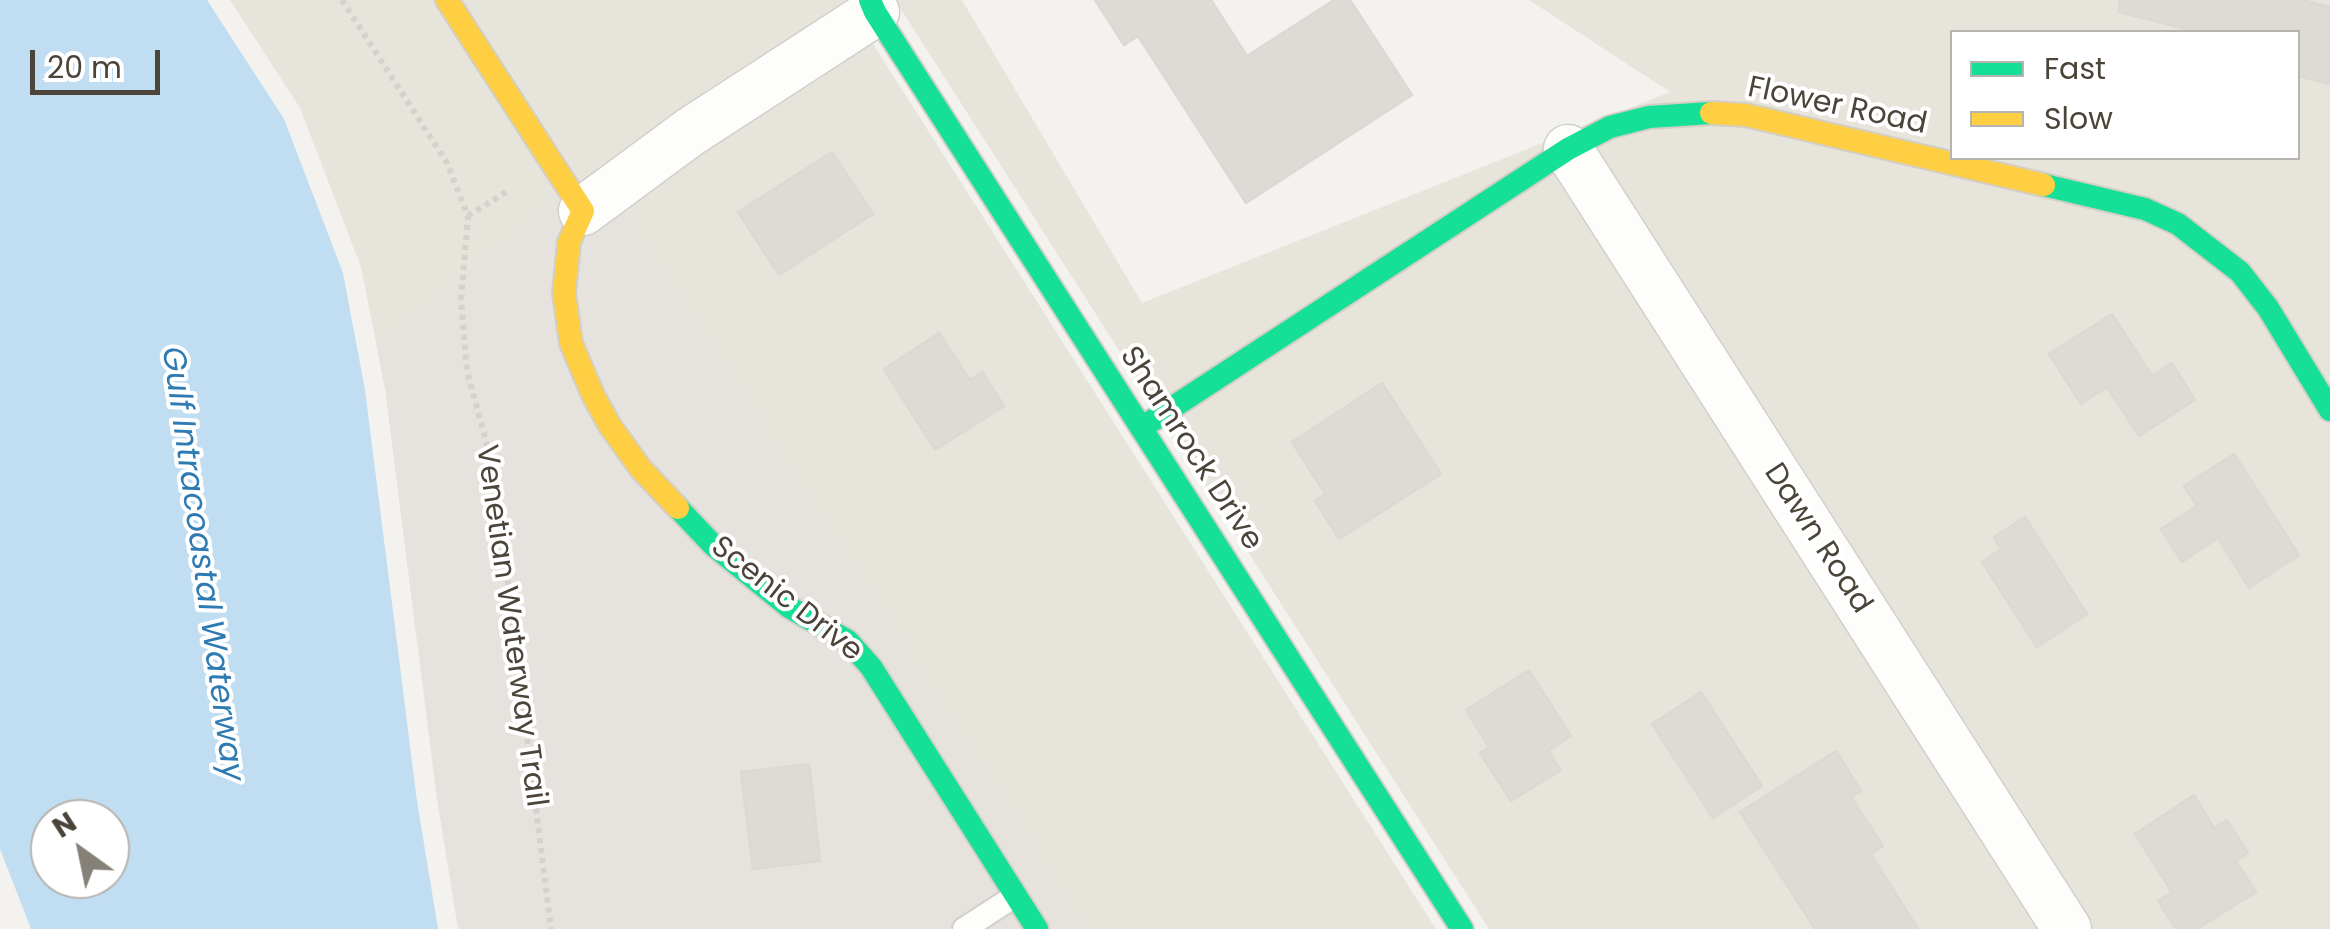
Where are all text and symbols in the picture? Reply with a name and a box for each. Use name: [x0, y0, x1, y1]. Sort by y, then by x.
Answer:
scale bar: [35, 30, 165, 92]
legend: [1950, 30, 2300, 160]
text: 20 m: [47, 46, 122, 89]
text: Fast: [2044, 47, 2106, 90]
street label: Flower Road: [1744, 70, 1930, 144]
text: Slow: [2044, 97, 2113, 140]
street label: Shamrock Drive: [1111, 341, 1269, 557]
water label: Gulf Intracoastal Waterway: [152, 344, 250, 784]
street label: Venetian Waterway Trail: [467, 443, 553, 809]
street label: Dawn Road: [1755, 457, 1879, 621]
street label: Scenic Drive: [703, 530, 869, 670]
north arrow: [30, 799, 130, 899]
text: N: [45, 803, 84, 847]

